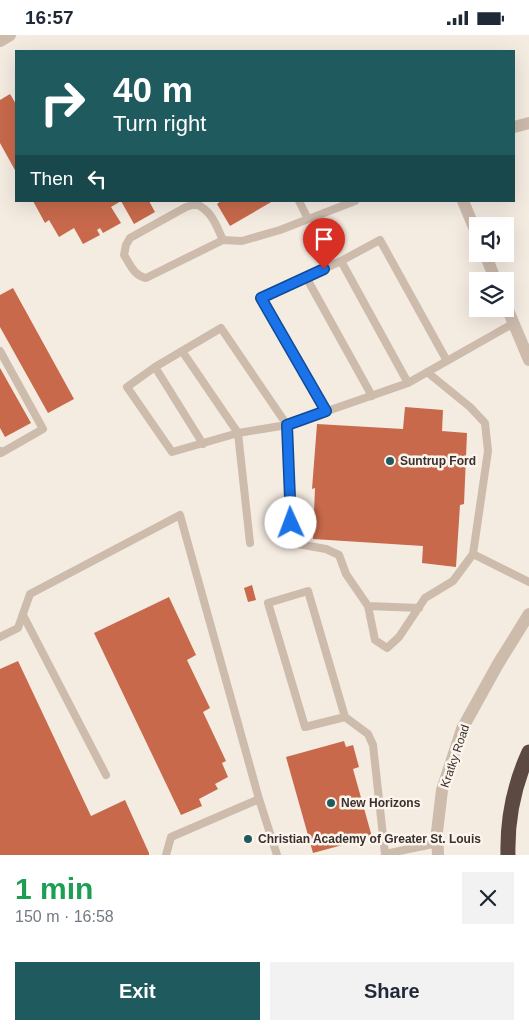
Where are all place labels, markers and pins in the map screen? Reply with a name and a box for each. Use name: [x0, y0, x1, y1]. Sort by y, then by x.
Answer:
pin: [303, 218, 345, 269]
place label: Suntrup Ford: [400, 454, 476, 468]
marker: Suntrup Ford: [384, 455, 396, 467]
place label: New Horizons: [341, 796, 421, 810]
marker: New Horizons: [325, 797, 337, 809]
place label: Christian Academy of Greater St. Louis: [258, 832, 481, 846]
marker: Christian Academy of Greater St. Louis: [242, 833, 254, 845]

